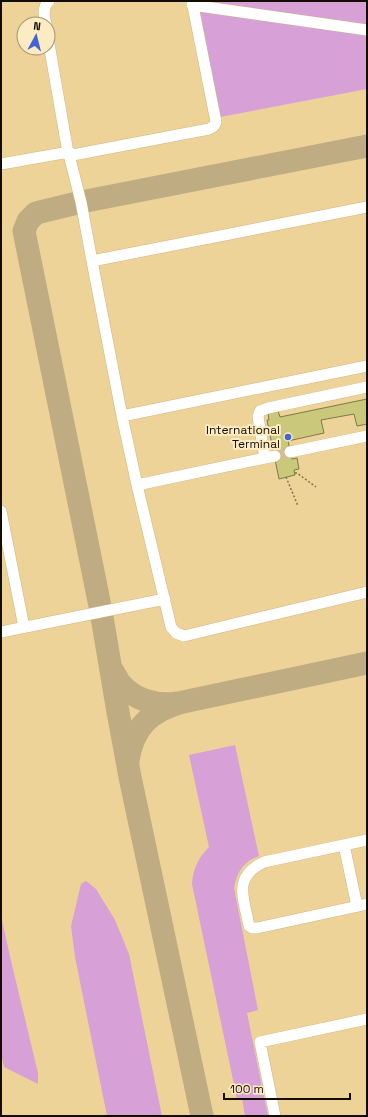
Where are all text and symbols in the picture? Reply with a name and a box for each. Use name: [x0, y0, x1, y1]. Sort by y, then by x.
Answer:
north arrow: [16, 16, 56, 56]
text: N: [33, 19, 42, 33]
place label: International Terminal: [206, 422, 280, 452]
marker: International Terminal: [283, 432, 293, 442]
scale bar: [224, 1075, 350, 1101]
text: 100 m: [230, 1081, 264, 1097]

